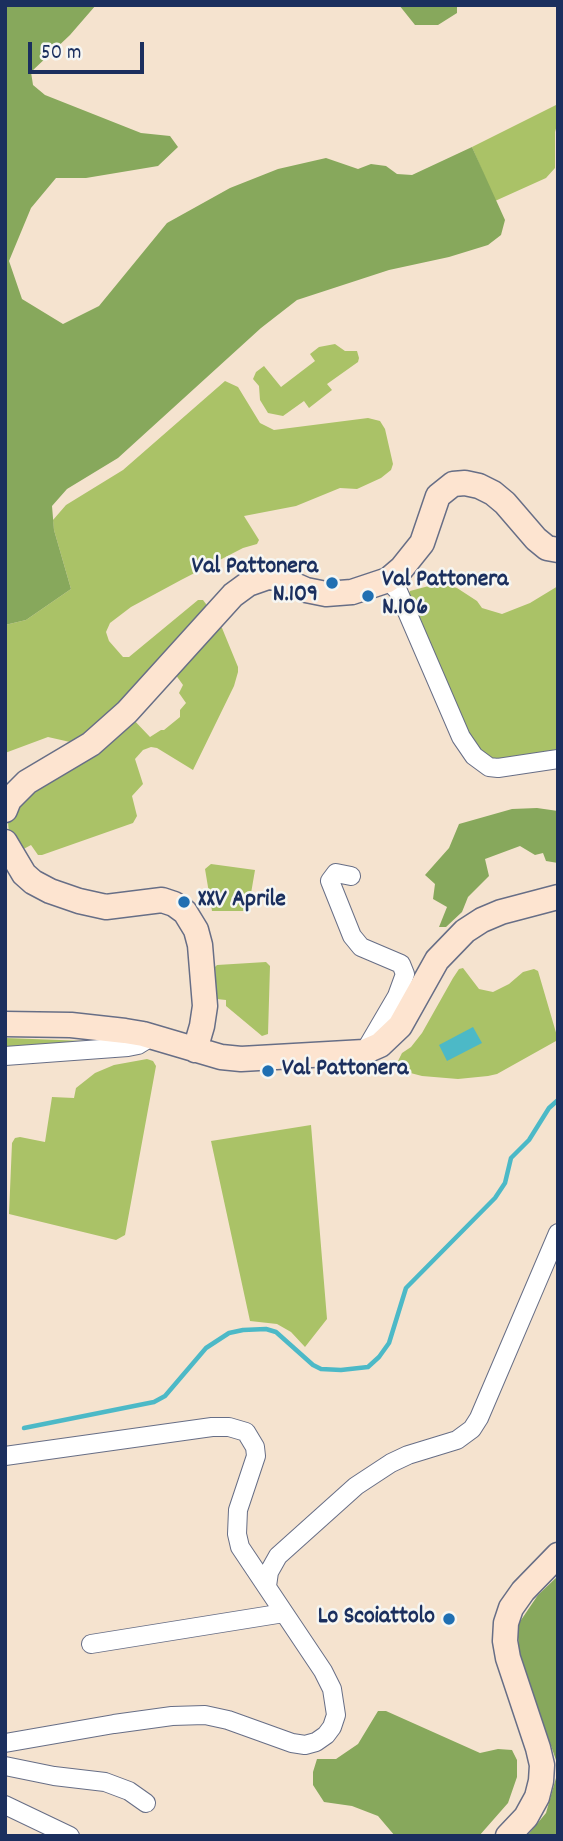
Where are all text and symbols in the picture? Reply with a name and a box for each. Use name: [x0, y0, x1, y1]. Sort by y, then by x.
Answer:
scale bar: [32, 28, 147, 72]
text: 50 m: [41, 39, 81, 69]
place label: Val Pattonera N.109: [192, 555, 318, 611]
place label: Val Pattonera N.106: [382, 568, 508, 624]
marker: Val Pattonera N.109: [324, 575, 340, 591]
marker: Val Pattonera N.106: [360, 588, 376, 604]
place label: XXV Aprile: [198, 888, 286, 916]
marker: XXV Aprile: [176, 894, 192, 910]
place label: Val Pattonera: [282, 1057, 408, 1085]
marker: Val Pattonera: [260, 1063, 276, 1079]
place label: Lo Scoiattolo: [318, 1605, 435, 1633]
marker: Lo Scoiattolo: [441, 1611, 457, 1627]

